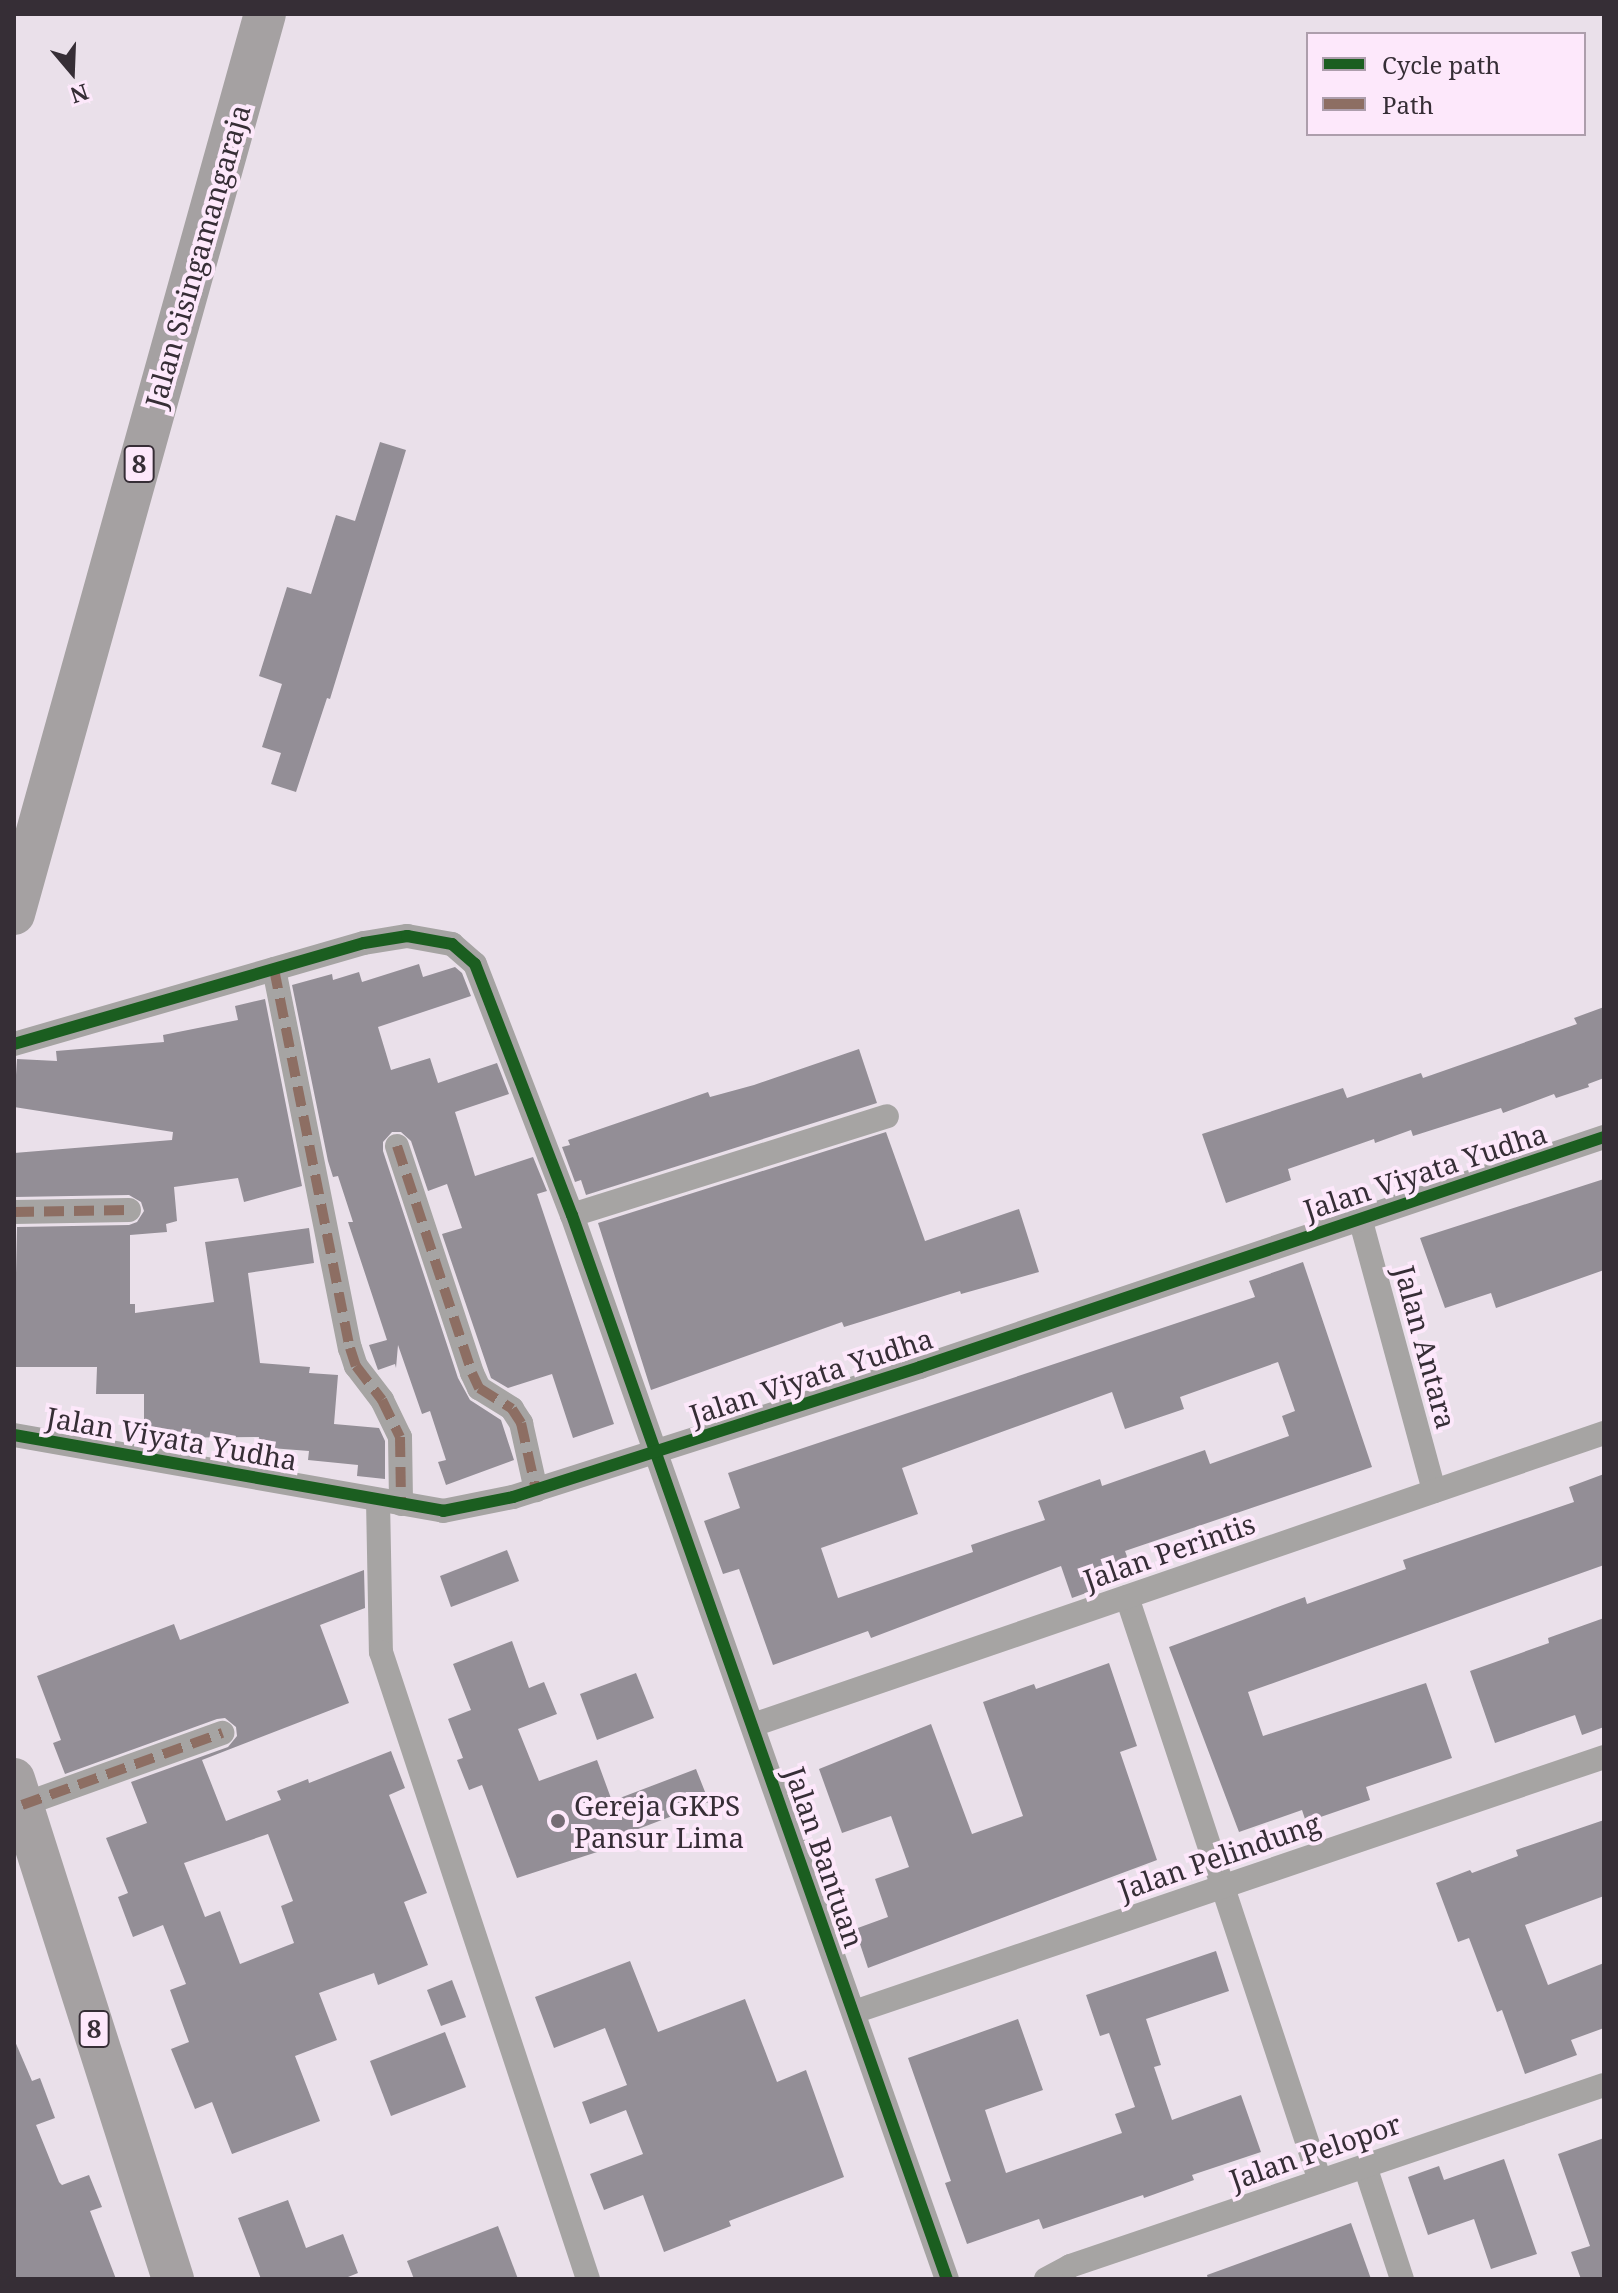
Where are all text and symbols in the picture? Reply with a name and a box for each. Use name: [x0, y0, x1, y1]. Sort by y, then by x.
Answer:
north arrow: [32, 32, 112, 112]
legend: [1306, 32, 1586, 136]
text: Cycle path: [1382, 48, 1501, 81]
text: N: [67, 78, 93, 112]
text: Path: [1382, 88, 1434, 121]
street label: Jalan Sisingamangaraja: [138, 101, 256, 411]
road number: 8: [123, 442, 155, 486]
street label: Jalan Viyata Yudha: [1299, 1116, 1551, 1226]
street label: Jalan Antara: [1388, 1262, 1464, 1432]
street label: Jalan Viyata Yudha: [685, 1321, 937, 1431]
street label: Jalan Viyata Yudha: [44, 1399, 300, 1477]
street label: Jalan Perintis: [1079, 1506, 1259, 1596]
street label: Jalan Bantuan: [778, 1762, 872, 1952]
place label: Gereja GKPS Pansur Lima: [574, 1788, 744, 1854]
street label: Jalan Pelindung: [1114, 1806, 1324, 1906]
marker: Gereja GKPS Pansur Lima: [549, 1812, 567, 1830]
road number: 8: [78, 2007, 110, 2051]
street label: Jalan Pelopor: [1225, 2106, 1405, 2196]

